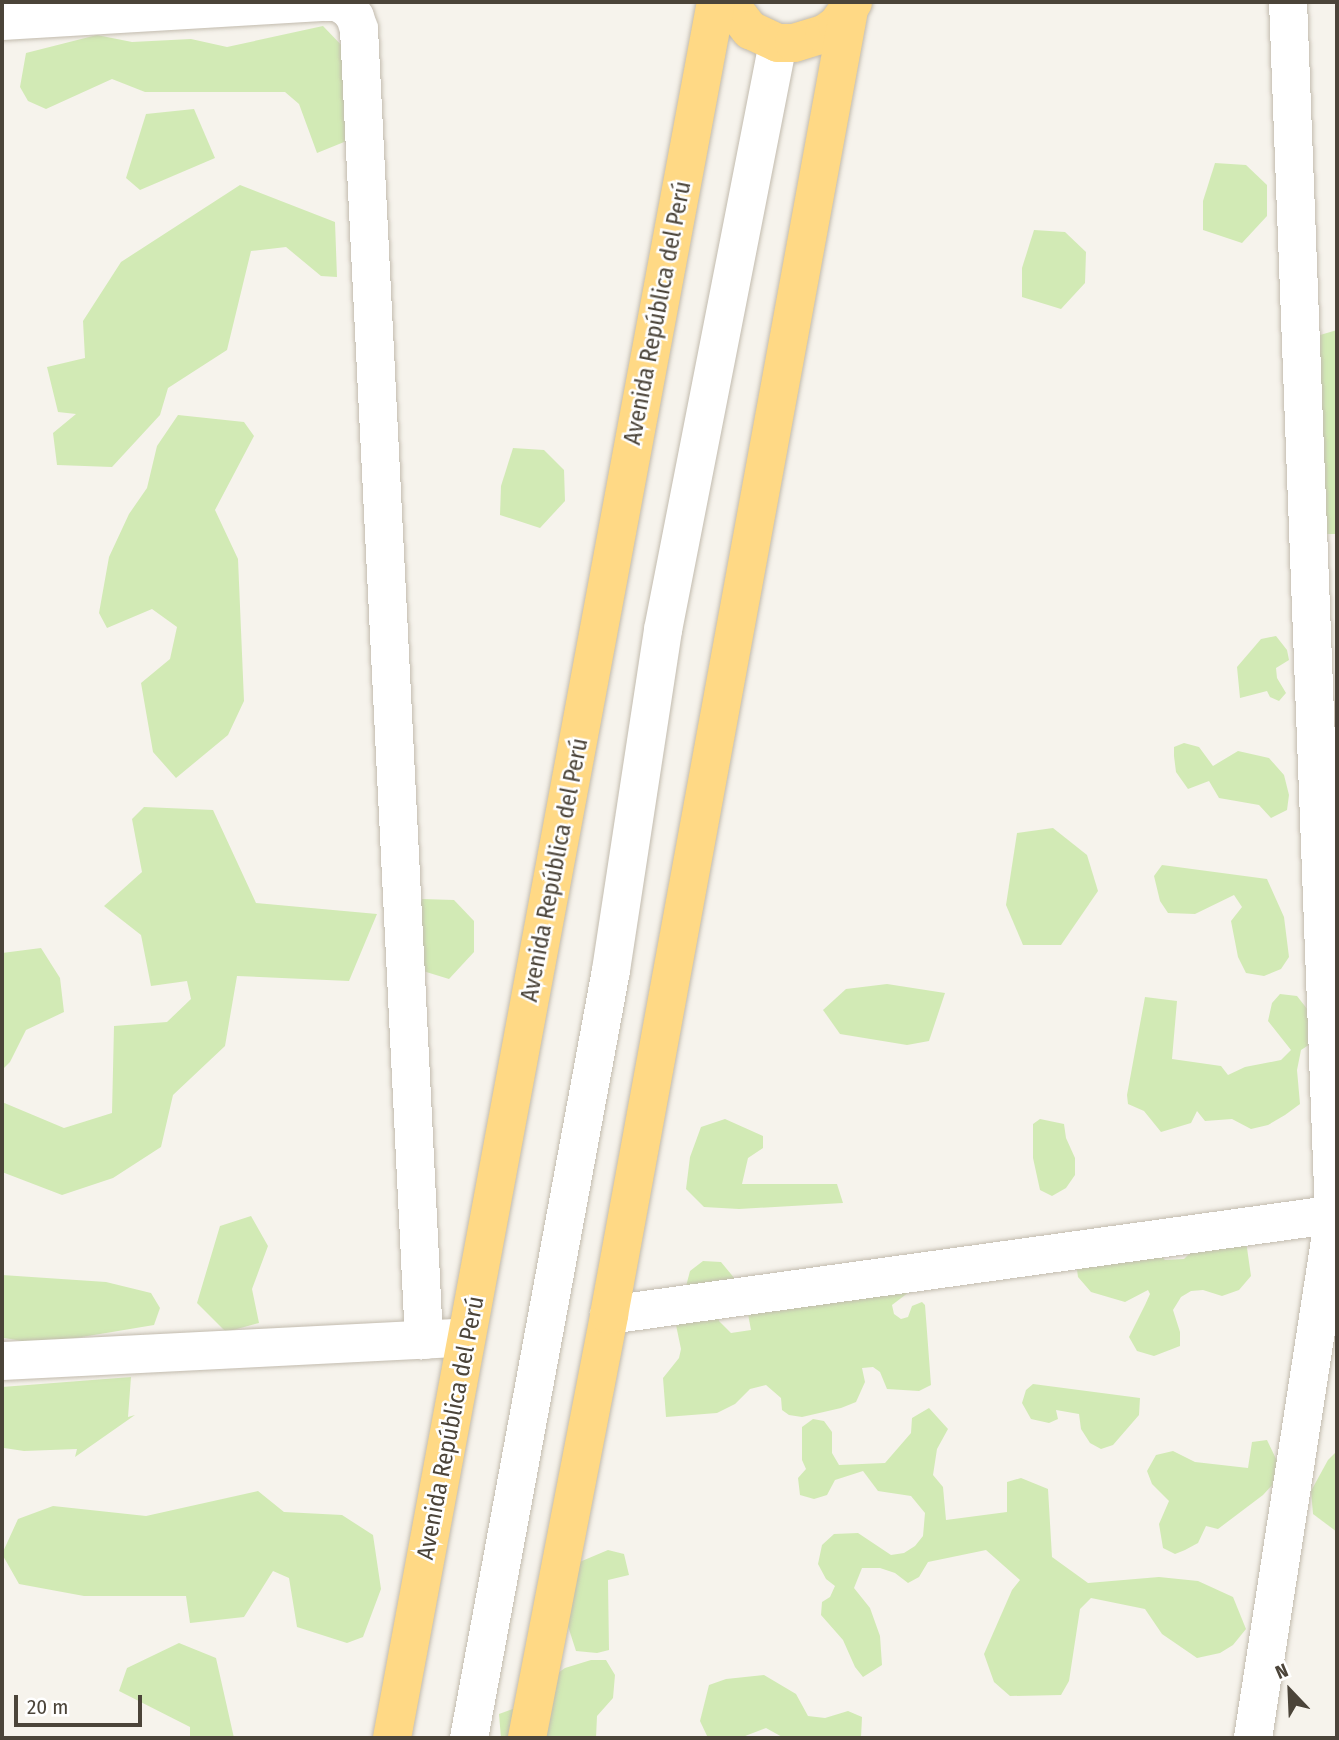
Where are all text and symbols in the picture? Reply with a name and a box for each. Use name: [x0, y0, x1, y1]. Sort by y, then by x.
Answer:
street label: Avenida República del Perú: [618, 179, 698, 447]
street label: Avenida República del Perú: [515, 736, 595, 1004]
street label: Avenida República del Perú: [411, 1294, 491, 1562]
north arrow: [1255, 1656, 1325, 1726]
text: N: [1272, 1658, 1291, 1684]
scale bar: [18, 1680, 145, 1724]
text: 20 m: [27, 1694, 68, 1720]

